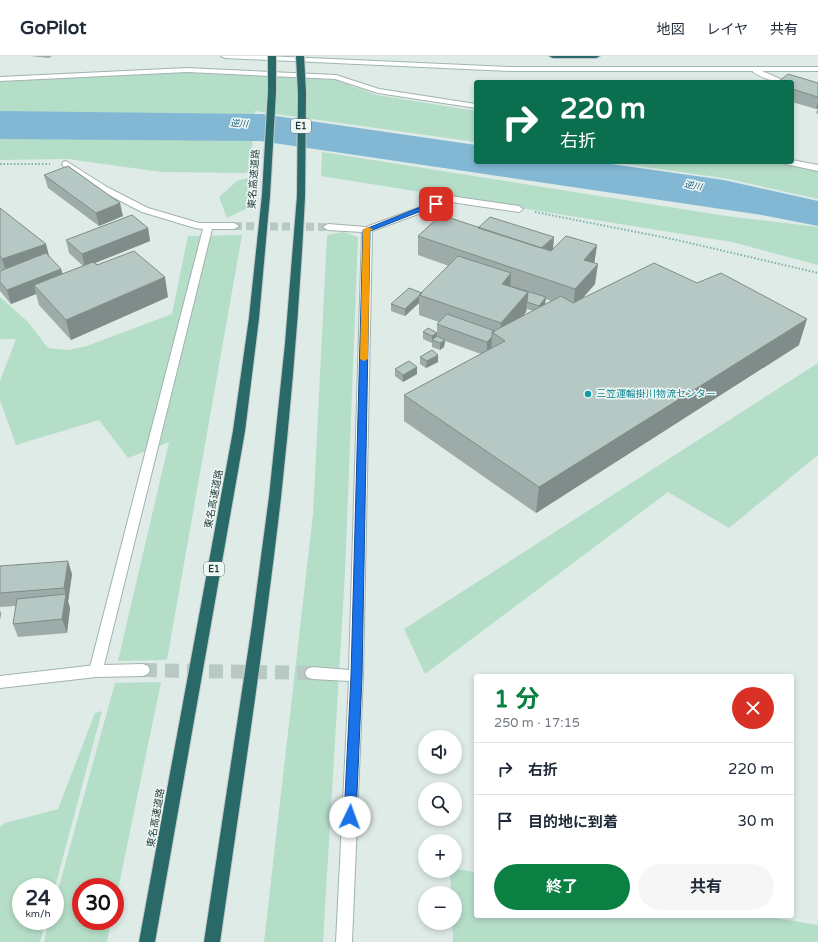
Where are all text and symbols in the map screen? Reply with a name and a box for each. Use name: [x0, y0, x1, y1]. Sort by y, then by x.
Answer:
text: GoPilot: [20, 17, 86, 39]
text: 地図: [656, 21, 684, 38]
text: レイヤ: [706, 21, 748, 38]
text: 共有: [770, 21, 798, 38]
text: 220 m: [560, 92, 646, 126]
icon: right: [494, 96, 546, 148]
water label: 逆川: [230, 118, 249, 130]
road number: E1: [291, 119, 311, 133]
text: 右折: [560, 130, 596, 152]
street label: 東名高速道路: [246, 149, 262, 209]
water label: 逆川: [683, 179, 704, 193]
pin: [419, 187, 453, 221]
icon: arrive: [425, 193, 447, 215]
place label: 三笠運輸掛川物流センター: [596, 388, 716, 400]
marker: 三笠運輸掛川物流センター: [583, 389, 593, 399]
street label: 東名高速道路: [202, 468, 226, 530]
road number: E1: [204, 562, 224, 576]
text: 1 分: [494, 685, 539, 714]
button: close: [732, 687, 774, 729]
text: 250 m · 17:15: [494, 715, 580, 731]
map controls: [418, 730, 462, 930]
button: sound: [418, 730, 462, 774]
icon: right: [494, 758, 516, 780]
text: 220 m: [728, 760, 774, 778]
text: 右折: [528, 761, 558, 779]
button: search: [418, 782, 462, 826]
street label: 東名高速道路: [145, 787, 167, 849]
position arrow: [329, 796, 371, 838]
icon: arrive: [494, 810, 516, 832]
text: 30 m: [737, 812, 774, 830]
text: 目的地に到着: [528, 813, 618, 831]
button: +: [418, 834, 462, 878]
button: 終了: [494, 864, 630, 910]
button: 共有: [638, 864, 774, 910]
speed limit sign: 30: [72, 878, 124, 930]
button: −: [418, 886, 462, 930]
text: 24: [25, 887, 51, 911]
text: km/h: [25, 908, 51, 920]

